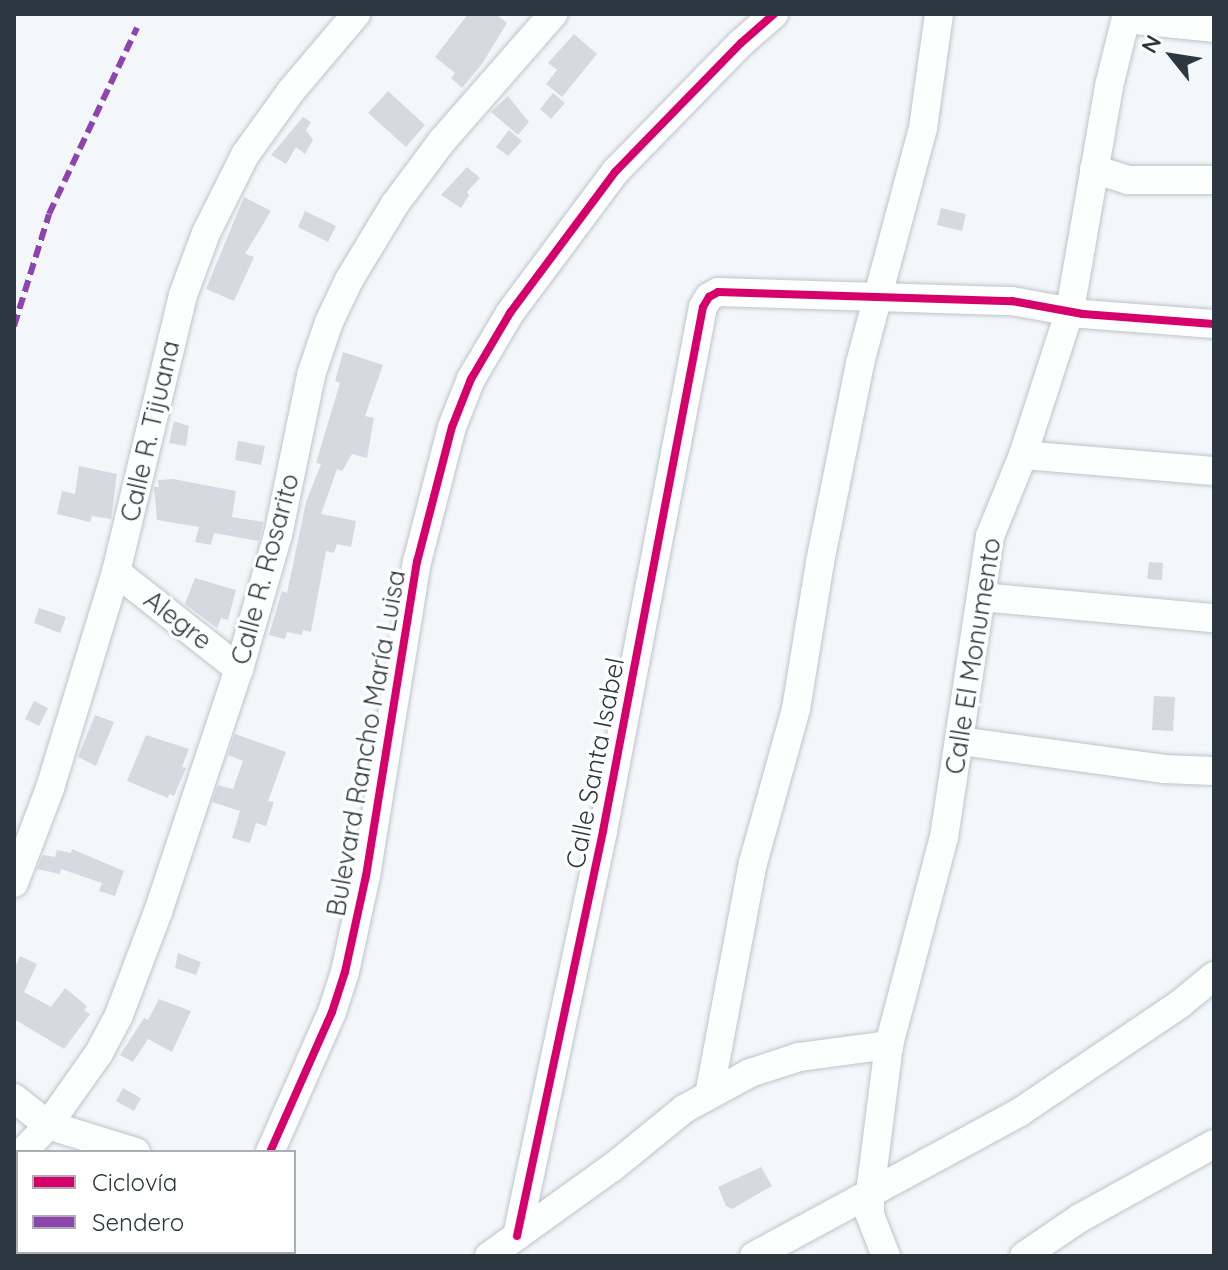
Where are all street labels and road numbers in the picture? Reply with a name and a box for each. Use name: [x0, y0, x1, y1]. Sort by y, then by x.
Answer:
street label: Calle R. Tijuana: [114, 337, 186, 525]
street label: Calle R. Rosarito: [224, 470, 306, 668]
street label: Calle El Monumento: [939, 536, 1007, 776]
street label: Bulevard Rancho María Luisa: [320, 567, 412, 919]
street label: Alegre: [138, 584, 218, 656]
street label: Calle Santa Isabel: [559, 655, 631, 871]

